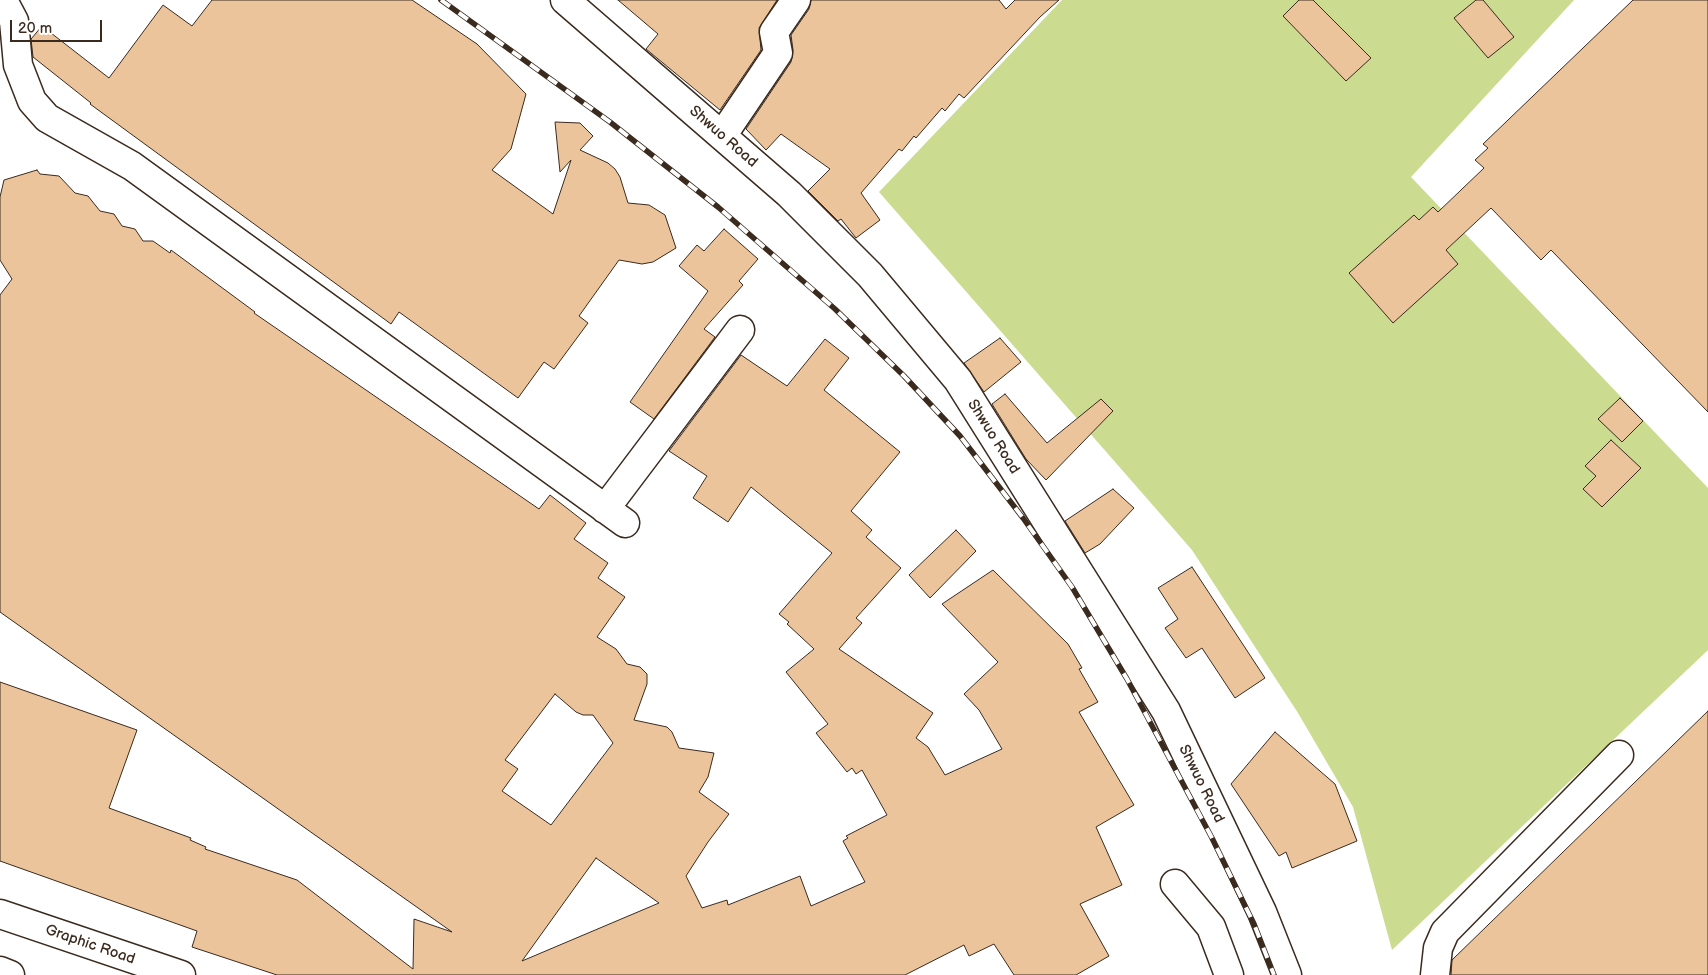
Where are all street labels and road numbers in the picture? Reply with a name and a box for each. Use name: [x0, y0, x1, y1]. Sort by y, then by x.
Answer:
street label: Shwuo Road: [685, 102, 761, 172]
street label: Shwuo Road: [963, 396, 1023, 478]
street label: Shwuo Road: [1174, 742, 1228, 826]
street label: Graphic Road: [43, 921, 137, 969]

